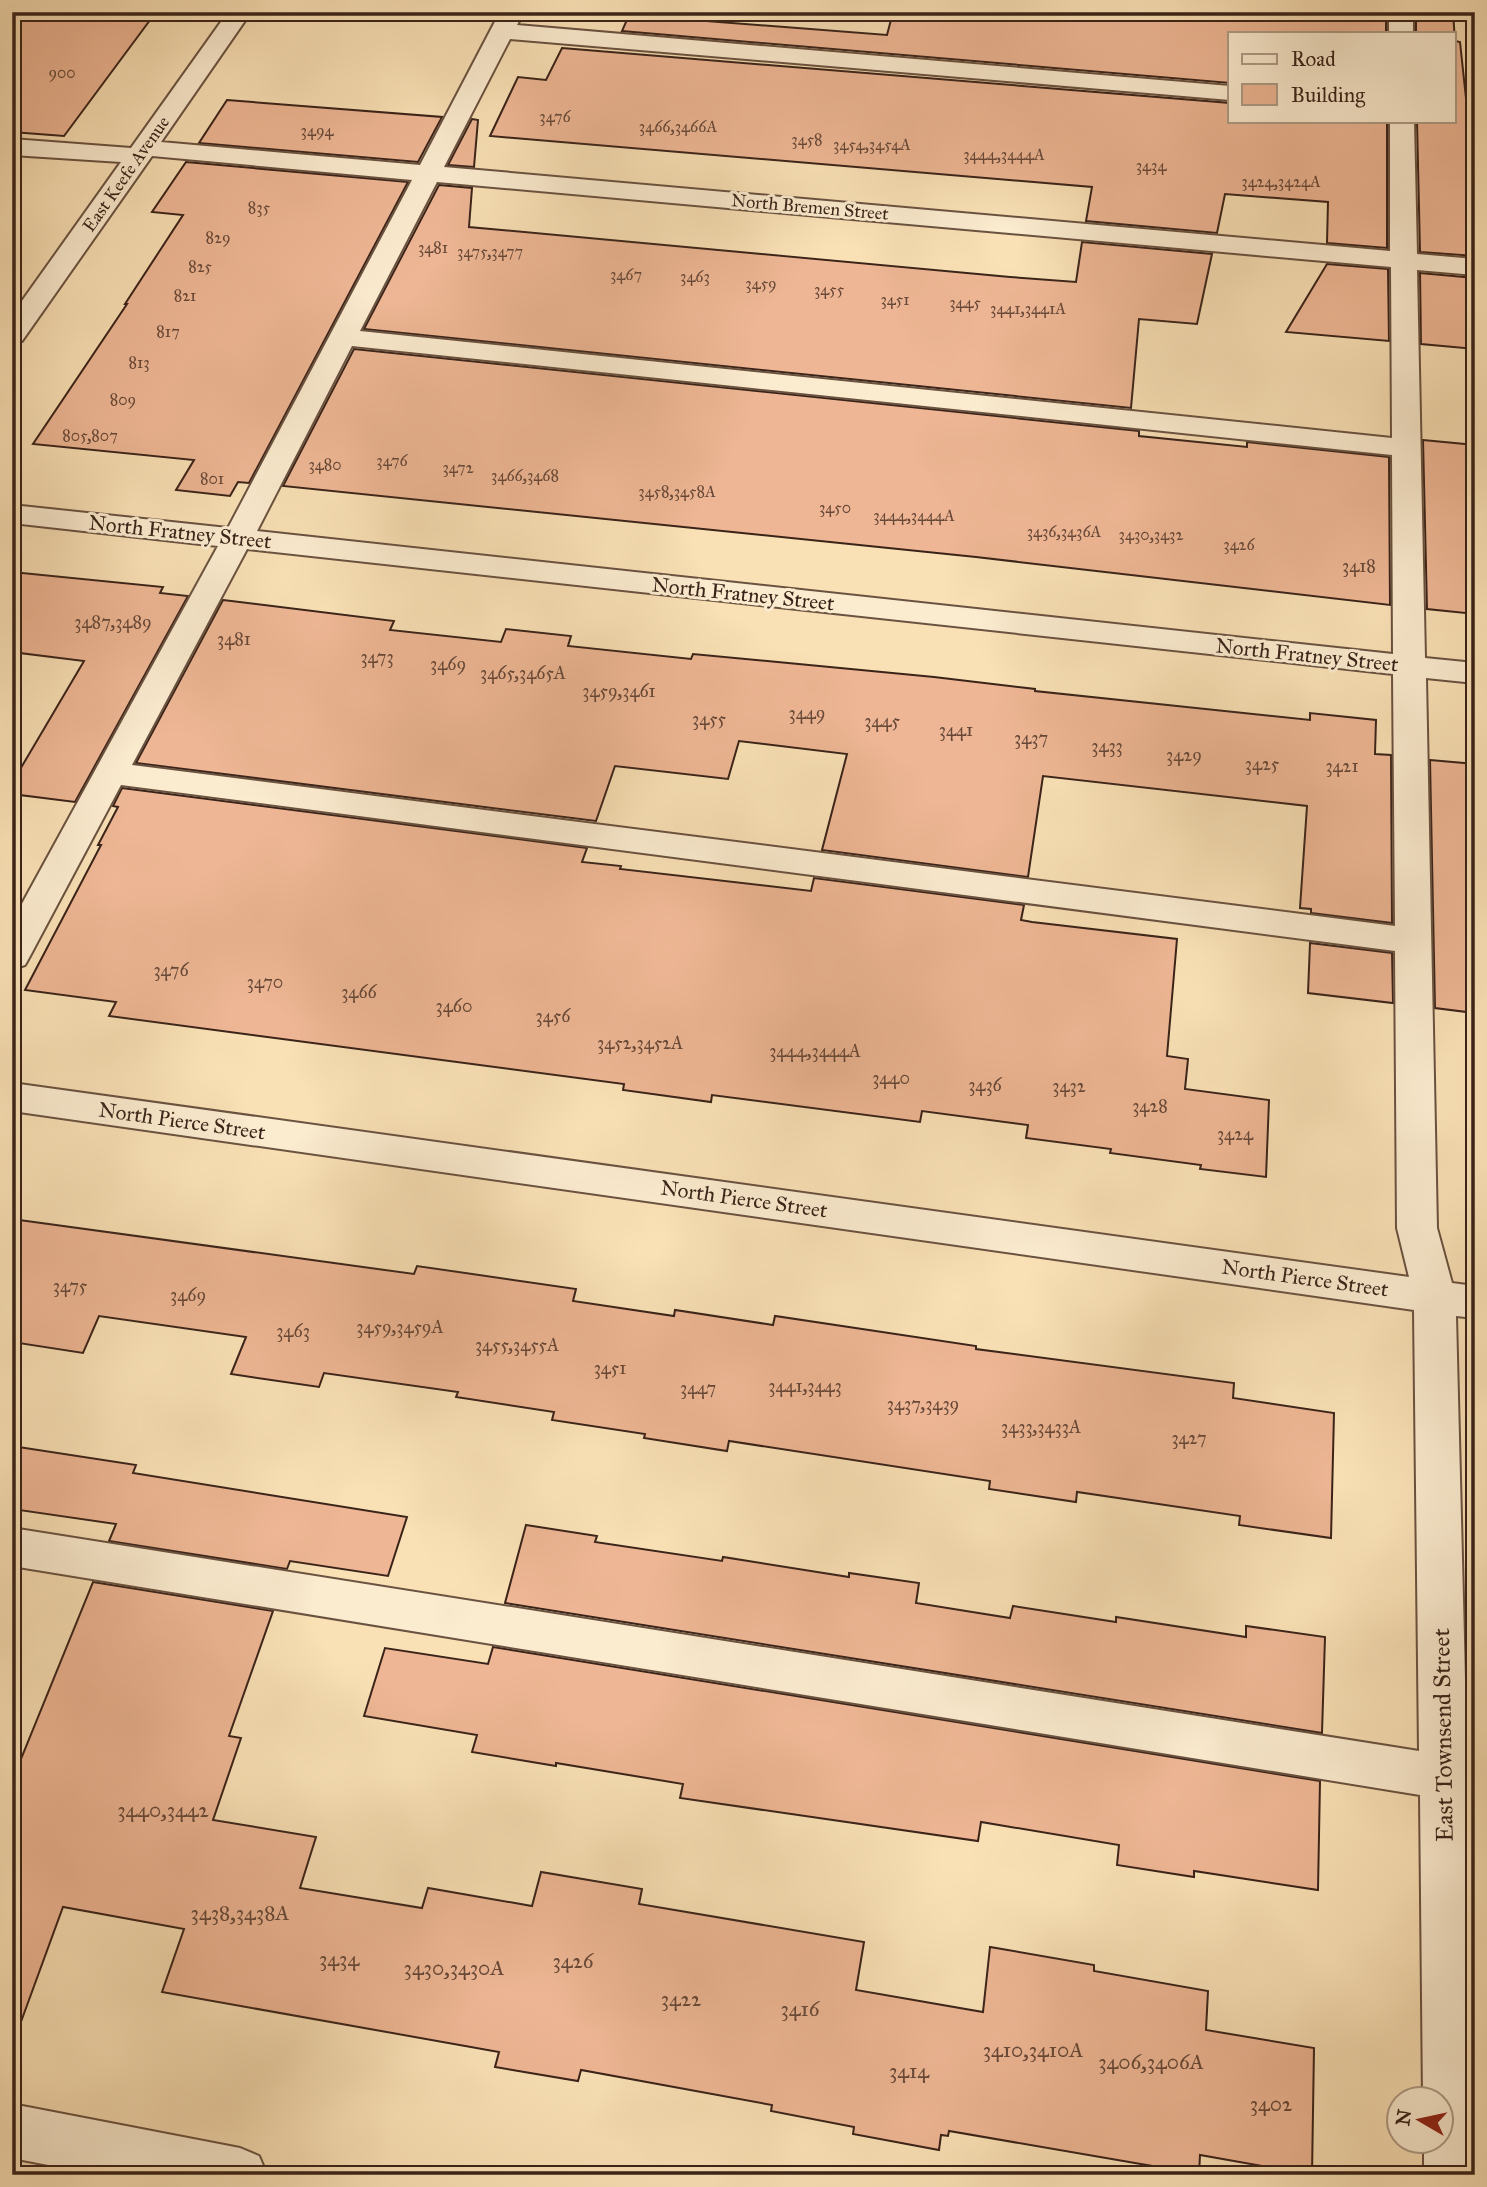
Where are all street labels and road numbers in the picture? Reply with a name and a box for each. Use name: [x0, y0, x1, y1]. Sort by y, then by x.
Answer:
street label: East Keefe Avenue: [78, 112, 174, 236]
street label: North Bremen Street: [730, 189, 890, 225]
street label: North Fratney Street: [87, 509, 273, 555]
street label: North Fratney Street: [650, 571, 836, 617]
street label: North Fratney Street: [1214, 632, 1400, 678]
street label: North Pierce Street: [97, 1096, 268, 1146]
street label: North Pierce Street: [659, 1174, 830, 1224]
street label: North Pierce Street: [1220, 1253, 1391, 1303]
street label: East Townsend Street: [1426, 1627, 1460, 1842]

